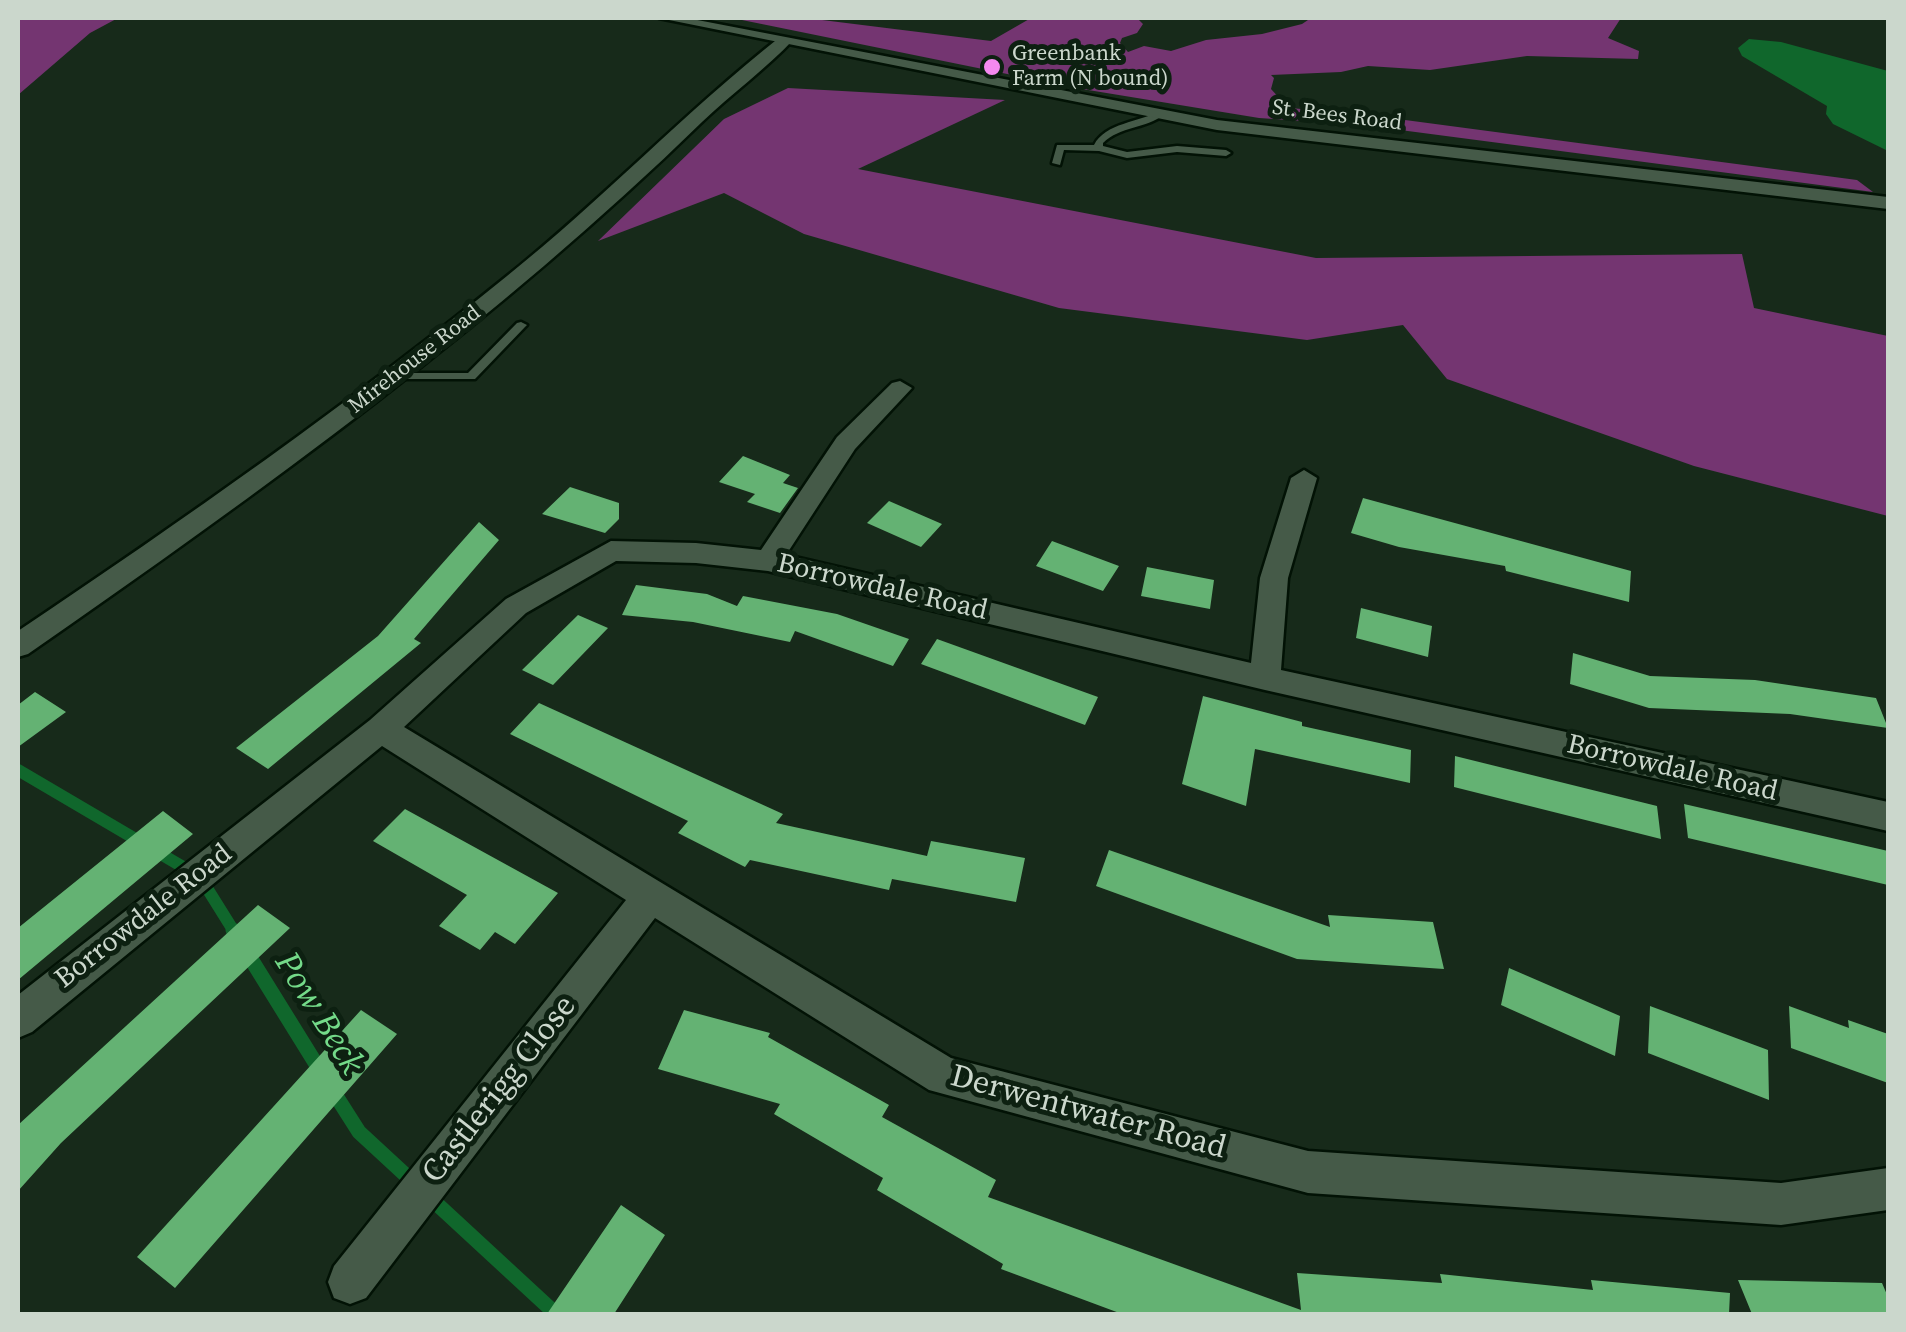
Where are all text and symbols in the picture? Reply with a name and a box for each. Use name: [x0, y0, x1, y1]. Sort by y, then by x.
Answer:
place label: Greenbank Farm (N bound): [1012, 41, 1169, 92]
marker: Greenbank Farm (N bound): [981, 56, 1003, 78]
street label: St. Bees Road: [1271, 95, 1403, 137]
street label: Mirehouse Road: [344, 300, 486, 420]
street label: Borrowdale Road: [773, 547, 991, 629]
street label: Borrowdale Road: [1563, 728, 1781, 810]
street label: Borrowdale Road: [49, 838, 239, 996]
water label: Pow Beck: [264, 945, 372, 1083]
street label: Castlerigg Close: [415, 989, 585, 1191]
street label: Derwentwater Road: [946, 1058, 1230, 1168]

